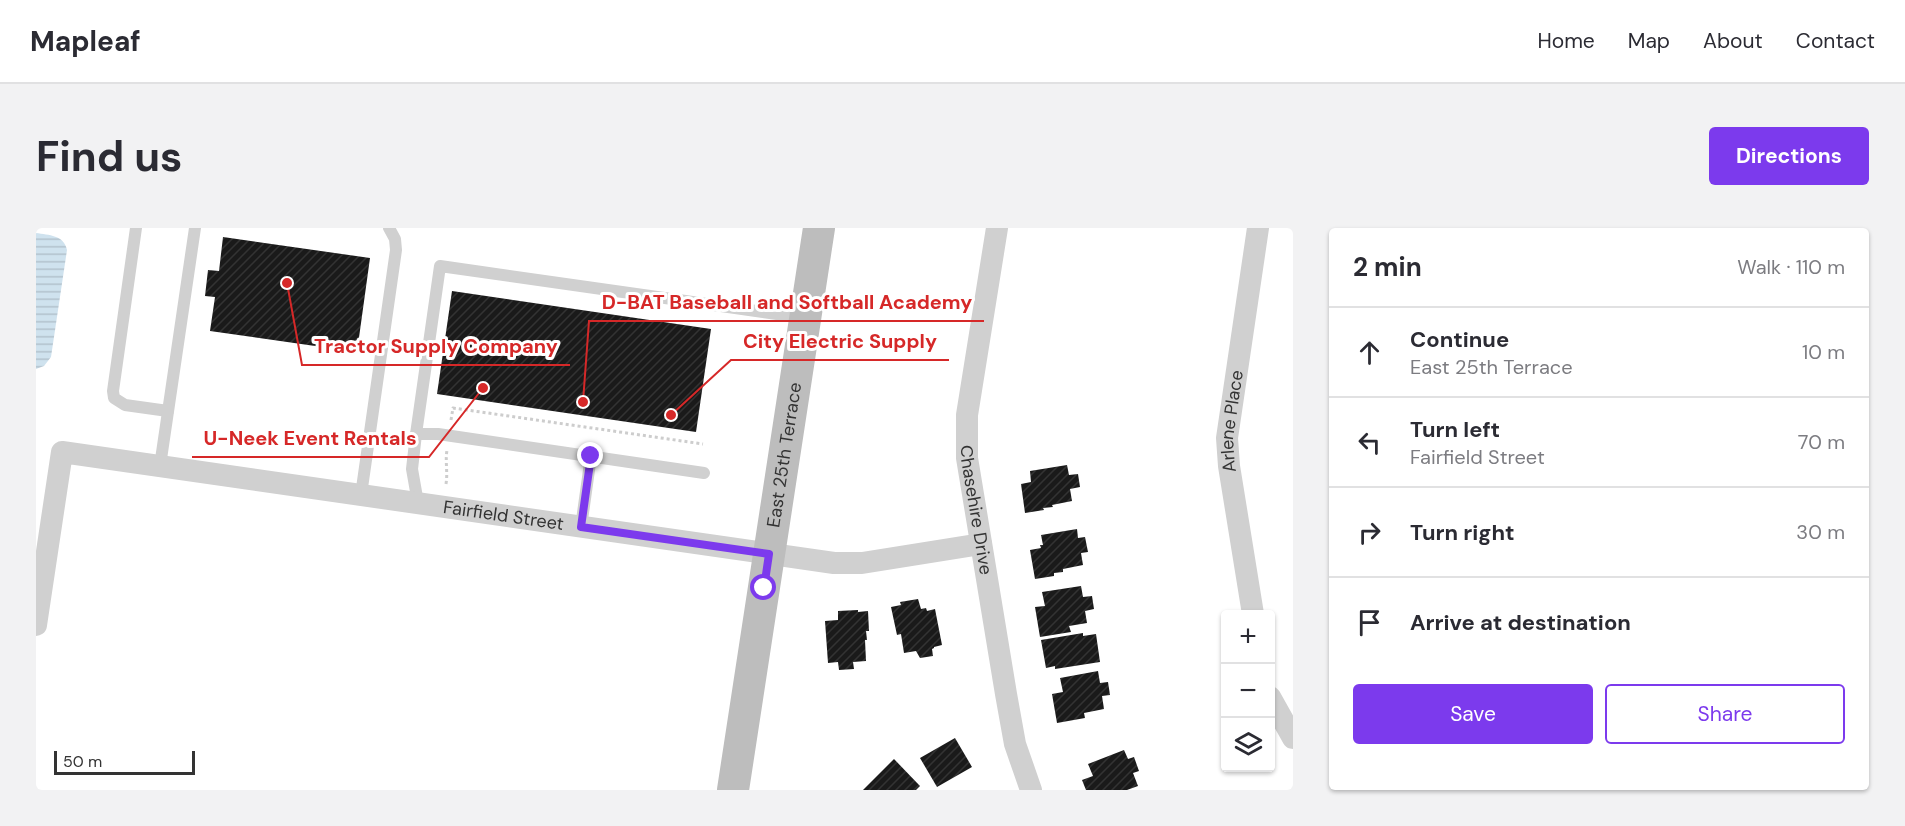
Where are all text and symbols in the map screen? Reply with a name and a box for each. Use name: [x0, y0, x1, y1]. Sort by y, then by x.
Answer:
text: Mapleaf: [30, 23, 141, 60]
text: Home: [1537, 27, 1595, 55]
text: Map: [1628, 27, 1670, 55]
text: About: [1703, 27, 1763, 55]
text: Contact: [1796, 27, 1875, 55]
button: Directions: [1709, 127, 1869, 185]
text: Find us: [36, 129, 182, 184]
text: 2 min: [1353, 250, 1422, 284]
text: Walk · 110 m: [1737, 254, 1845, 280]
callout: D-BAT Baseball and Softball Academy: [589, 283, 984, 321]
text: D-BAT Baseball and Softball Academy: [602, 289, 972, 315]
callout: City Electric Supply: [731, 322, 949, 360]
text: Continue: [1410, 325, 1509, 354]
callout: Tractor Supply Company: [302, 327, 570, 365]
text: City Electric Supply: [743, 328, 937, 354]
text: Tractor Supply Company: [314, 333, 558, 359]
icon: ahead: [1353, 336, 1386, 369]
text: 10 m: [1802, 339, 1845, 365]
text: East 25th Terrace: [1410, 354, 1573, 380]
street label: Arlene Place: [1215, 368, 1249, 474]
street label: East 25th Terrace: [761, 381, 807, 529]
text: Turn left: [1410, 415, 1500, 444]
callout: U-Neek Event Rentals: [192, 419, 429, 457]
text: U-Neek Event Rentals: [203, 425, 417, 451]
icon: left: [1353, 426, 1386, 459]
text: 70 m: [1798, 429, 1845, 455]
route end: [577, 442, 603, 468]
text: Fairfield Street: [1410, 444, 1545, 470]
street label: Chasehire Drive: [955, 445, 998, 577]
street label: Fairfield Street: [442, 495, 565, 536]
icon: right: [1353, 516, 1386, 549]
text: Turn right: [1410, 518, 1515, 547]
text: 30 m: [1796, 519, 1845, 545]
route start: [750, 574, 776, 600]
icon: arrive: [1353, 606, 1386, 639]
text: Arrive at destination: [1410, 608, 1631, 637]
map controls: [1221, 610, 1275, 772]
button: +: [1221, 610, 1275, 664]
button: −: [1221, 664, 1275, 718]
button: Save: [1353, 684, 1593, 744]
button: Share: [1605, 684, 1845, 744]
button: layers: [1221, 718, 1275, 772]
scale bar: [54, 748, 195, 776]
text: 50 m: [63, 751, 102, 772]

